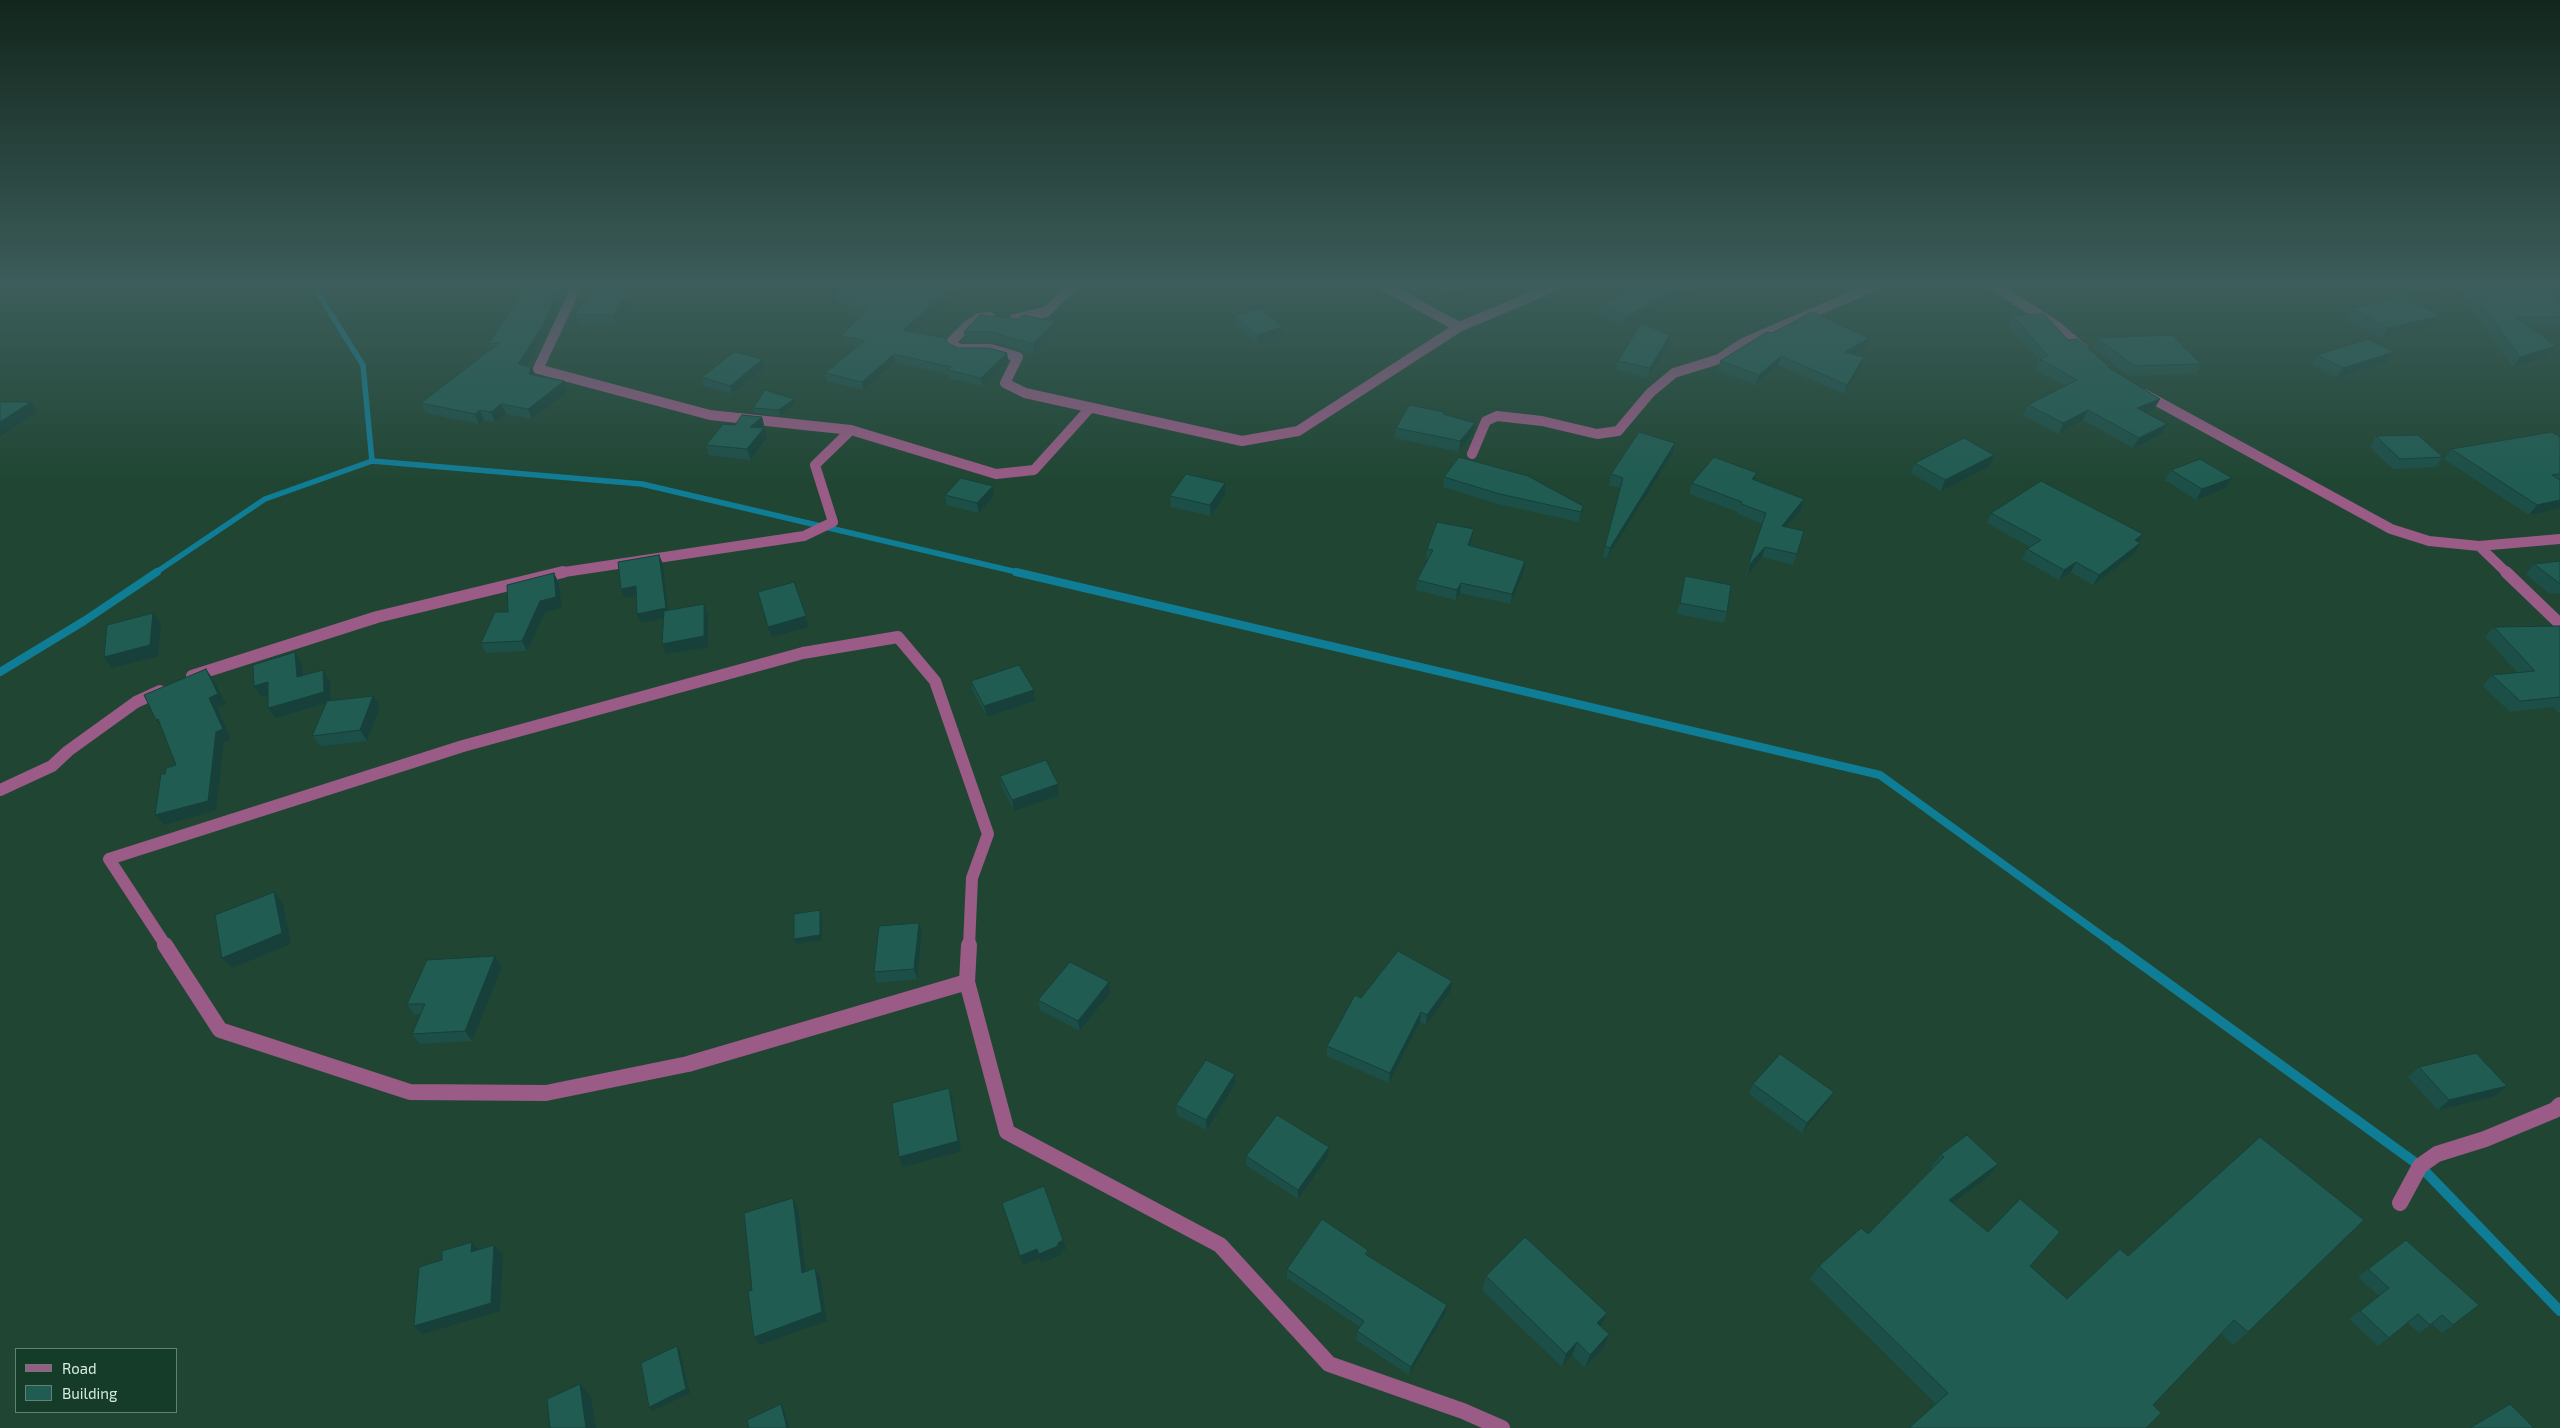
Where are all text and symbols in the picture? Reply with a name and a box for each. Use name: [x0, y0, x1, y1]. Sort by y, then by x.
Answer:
legend: [15, 1348, 178, 1413]
text: Road: [62, 1359, 97, 1377]
text: Building: [62, 1384, 117, 1402]

